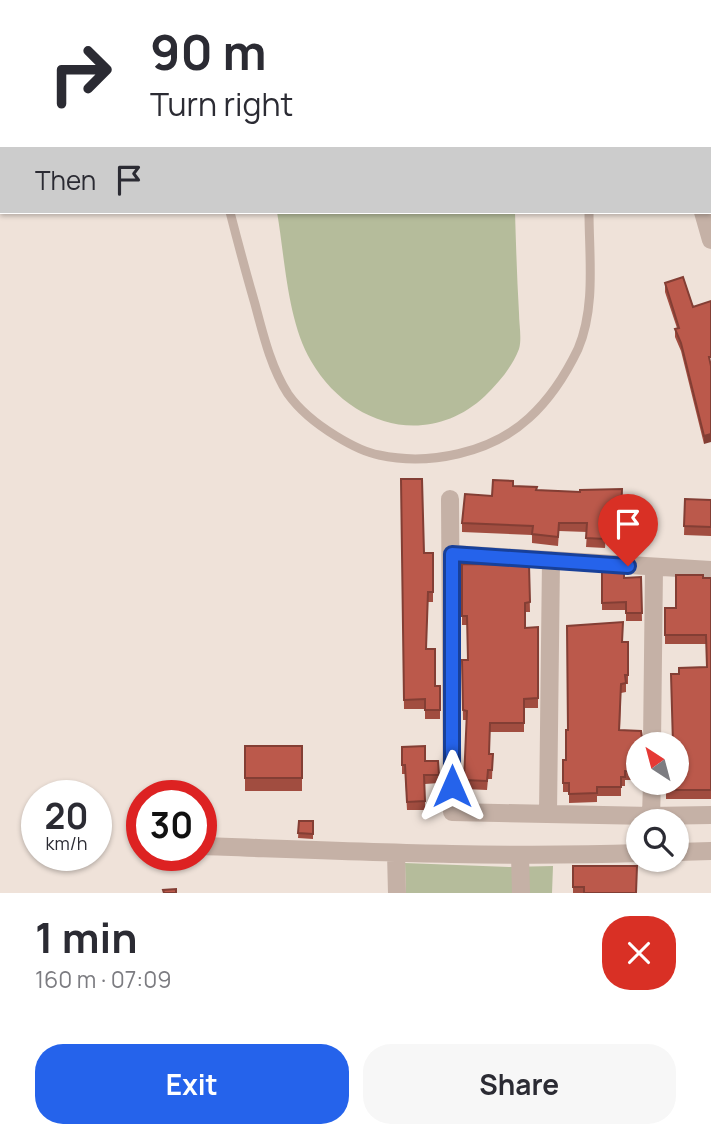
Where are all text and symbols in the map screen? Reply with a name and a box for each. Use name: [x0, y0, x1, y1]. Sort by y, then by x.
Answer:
text: 90 m: [150, 18, 267, 85]
icon: right: [35, 28, 126, 119]
text: Turn right: [150, 82, 293, 126]
icon: arrive: [110, 161, 148, 199]
text: Then: [35, 162, 96, 198]
pin: [598, 494, 658, 566]
icon: arrive: [609, 505, 647, 543]
north arrow: [626, 732, 690, 794]
map controls: [626, 732, 689, 872]
position arrow: [415, 749, 489, 823]
speed limit sign: 30: [126, 780, 217, 871]
text: 20: [45, 792, 88, 840]
button: search: [626, 809, 689, 872]
text: km/h: [46, 831, 87, 855]
text: 1 min: [35, 908, 138, 966]
button: close: [602, 916, 676, 990]
text: 160 m · 07:09: [35, 963, 172, 995]
button: Exit: [35, 1044, 349, 1124]
button: Share: [363, 1044, 676, 1124]

